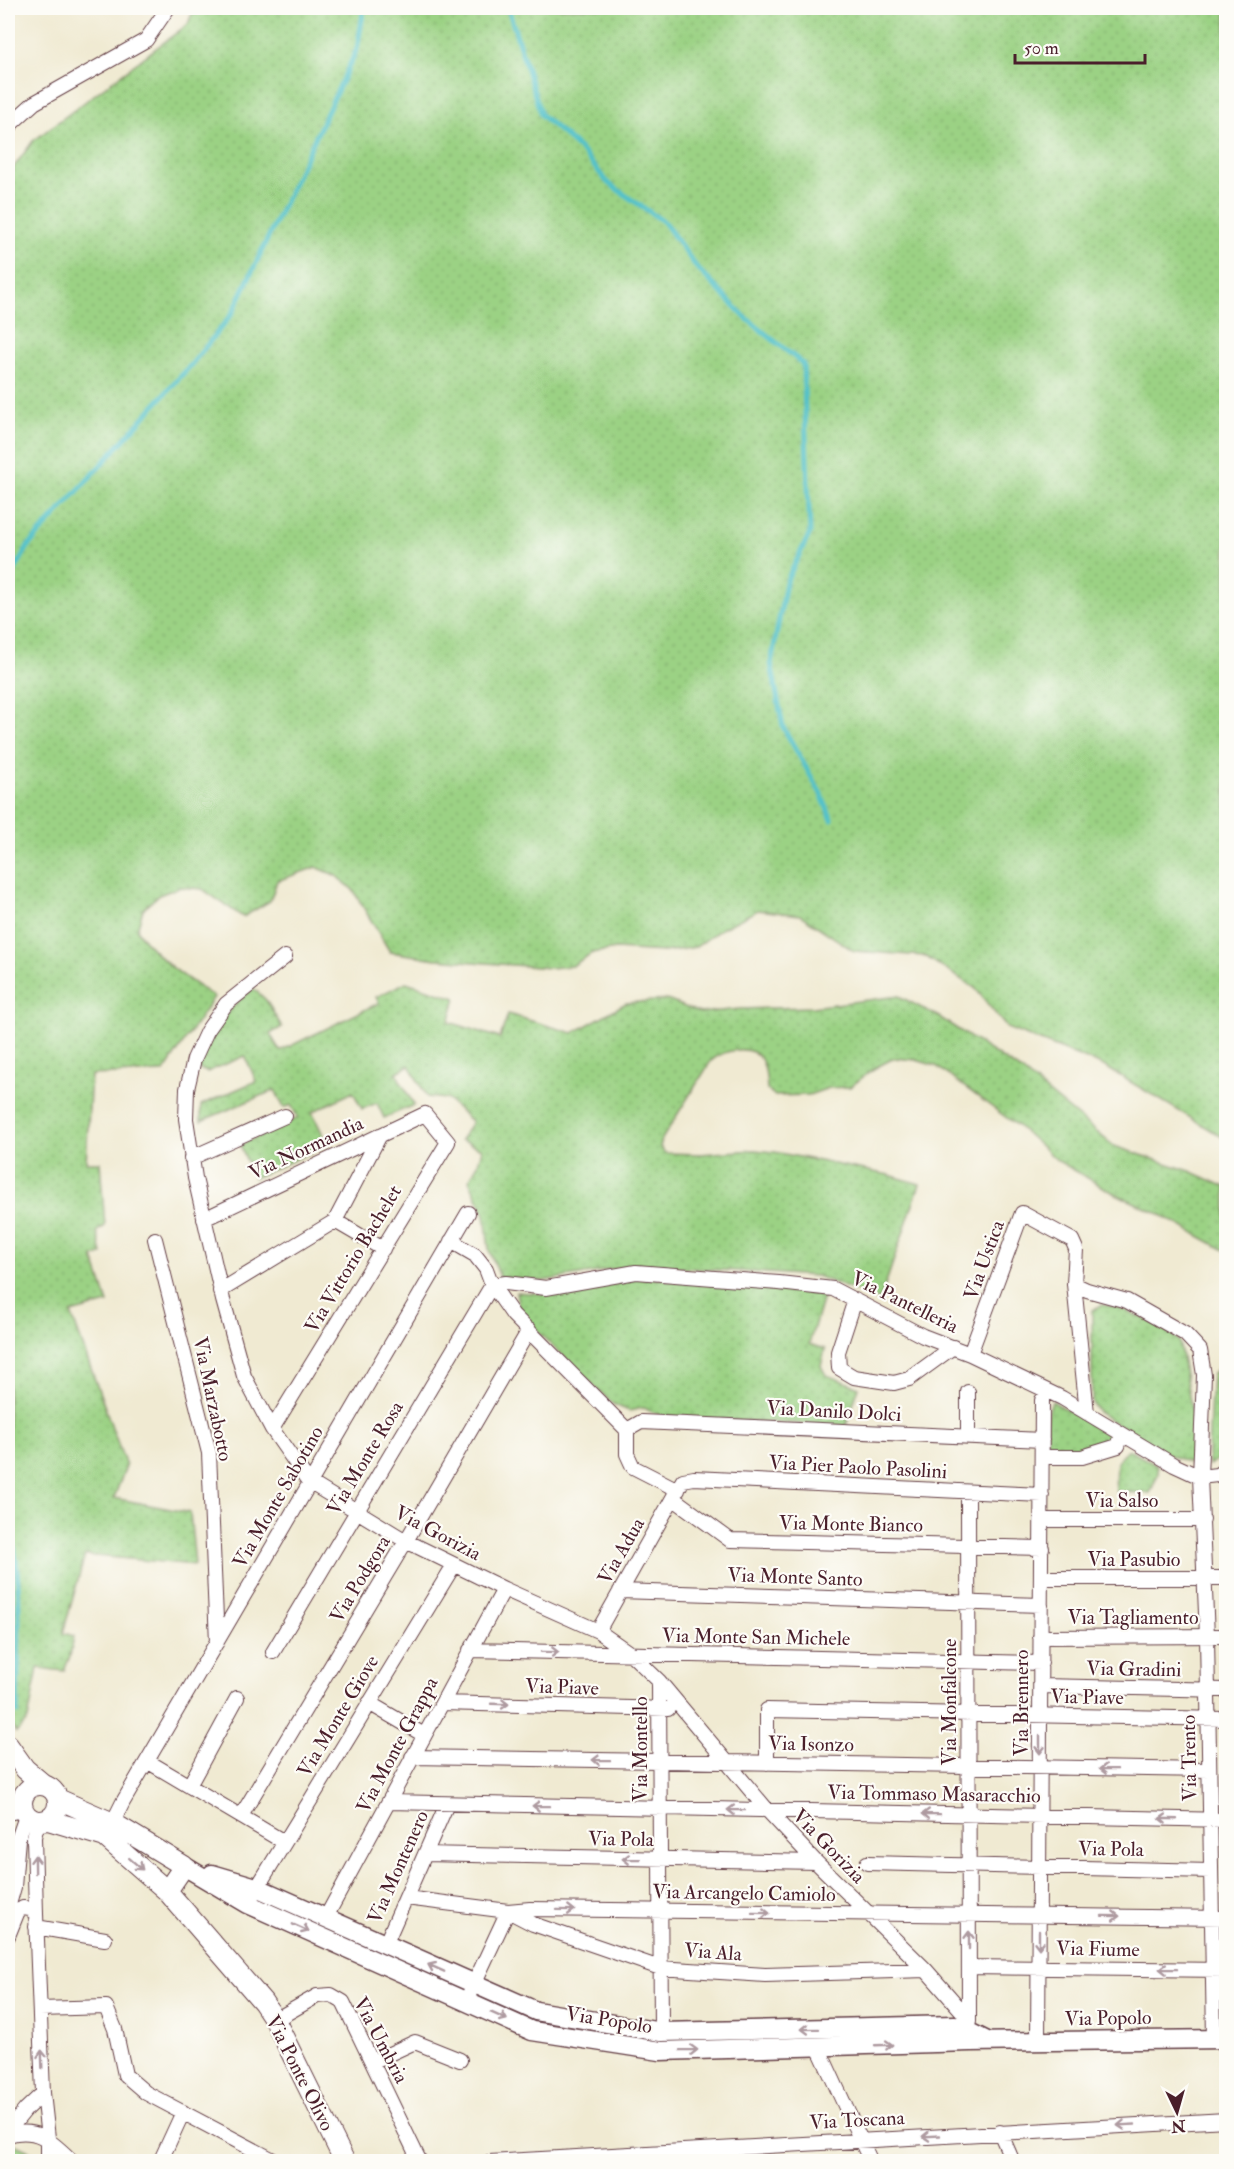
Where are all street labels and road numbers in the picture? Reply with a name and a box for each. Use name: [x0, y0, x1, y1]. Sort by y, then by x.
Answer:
street label: Via Normandia: [245, 1110, 368, 1185]
street label: Via Vittorio Bachelet: [299, 1180, 407, 1338]
street label: Via Ustica: [958, 1216, 1010, 1303]
street label: Via Pantelleria: [847, 1265, 963, 1339]
street label: Via Marzabotto: [188, 1334, 238, 1464]
street label: Via Danilo Dolci: [766, 1395, 902, 1427]
street label: Via Monte Rosa: [321, 1396, 409, 1520]
street label: Via Monte Sabotino: [227, 1421, 329, 1573]
street label: Via Pier Paolo Pasolini: [768, 1450, 948, 1484]
street label: Via Salso: [1086, 1488, 1158, 1513]
street label: Via Gorizia: [391, 1500, 486, 1567]
street label: Via Monte Bianco: [779, 1510, 923, 1538]
street label: Via Adua: [592, 1512, 650, 1589]
street label: Via Podgora: [324, 1530, 396, 1627]
street label: Via Pasubio: [1088, 1547, 1181, 1572]
street label: Via Monte Santo: [727, 1562, 863, 1592]
street label: Via Tagliamento: [1067, 1605, 1199, 1630]
street label: Via Monte San Michele: [662, 1623, 850, 1651]
street label: Via Monfalcone: [937, 1639, 962, 1765]
street label: Via Monte Giove: [292, 1650, 384, 1782]
street label: Via Brennero: [1009, 1650, 1034, 1756]
street label: Via Gradini: [1086, 1656, 1182, 1682]
street label: Via Monte Grappa: [351, 1672, 445, 1818]
street label: Via Piave: [525, 1673, 599, 1701]
street label: Via Piave: [1050, 1684, 1124, 1710]
street label: Via Montello: [628, 1696, 653, 1802]
street label: Via Trento: [1176, 1715, 1202, 1801]
street label: Via Isonzo: [768, 1731, 854, 1757]
street label: Via Tommaso Masaracchio: [827, 1780, 1041, 1808]
street label: Via Gorizia: [787, 1803, 871, 1889]
street label: Via Montenero: [362, 1807, 434, 1927]
street label: Via Pola: [588, 1826, 655, 1852]
street label: Via Pola: [1078, 1836, 1145, 1862]
street label: Via Arcangelo Camiolo: [652, 1879, 836, 1907]
street label: Via Fiume: [1056, 1936, 1140, 1962]
street label: Via Ala: [683, 1938, 744, 1967]
street label: Via Umbria: [348, 1993, 415, 2088]
street label: Via Popolo: [564, 2001, 654, 2040]
street label: Via Popolo: [1064, 2005, 1152, 2032]
street label: Via Ponte Olivo: [260, 2011, 340, 2135]
street label: Via Toscana: [809, 2105, 906, 2135]

